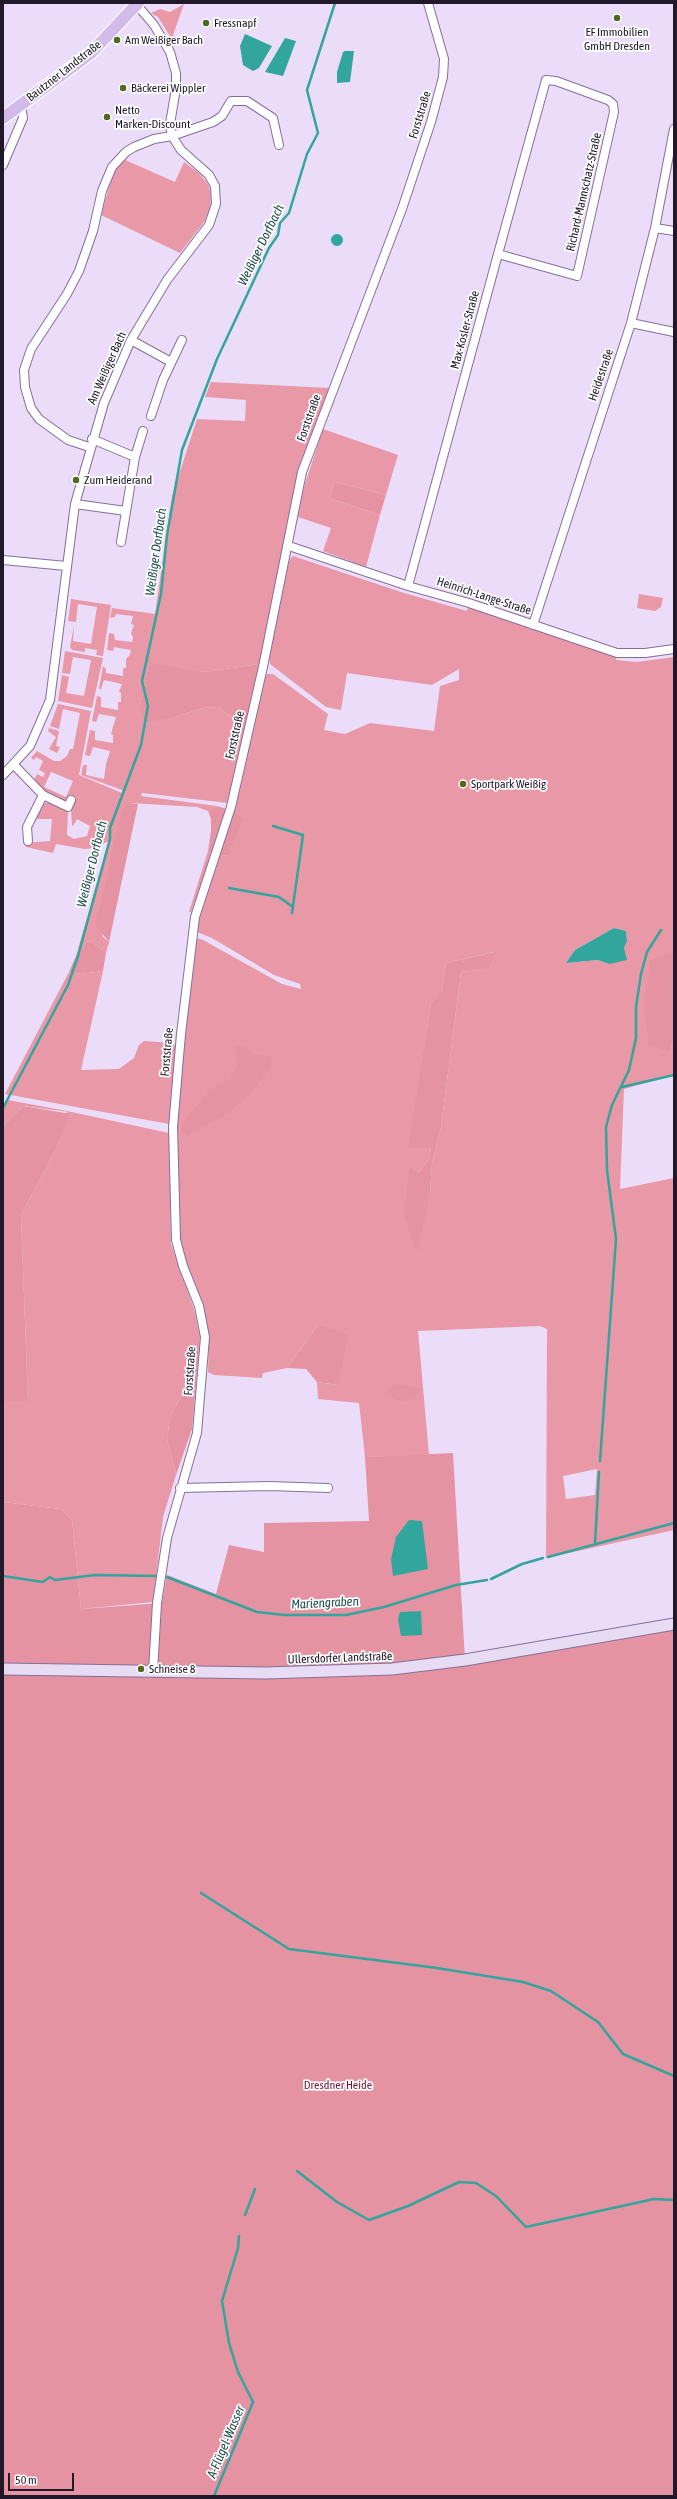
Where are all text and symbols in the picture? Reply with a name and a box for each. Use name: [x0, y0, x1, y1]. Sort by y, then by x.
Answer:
marker: EF Immobilien GmbH Dresden: [612, 13, 622, 23]
place label: Fressnapf: [214, 16, 256, 30]
marker: Fressnapf: [201, 18, 211, 28]
place label: EF Immobilien GmbH Dresden: [584, 25, 650, 53]
place label: Am Weißiger Bach: [125, 33, 203, 47]
marker: Am Weißiger Bach: [112, 35, 122, 45]
street label: Bautzner Landstraße: [24, 37, 104, 105]
place label: Bäckerei Wippler: [131, 81, 205, 95]
marker: Bäckerei Wippler: [118, 83, 128, 93]
street label: Forststraße: [406, 89, 434, 141]
place label: Netto Marken-Discount: [115, 103, 190, 131]
marker: Netto Marken-Discount: [102, 112, 112, 122]
street label: Richard-Mannschatz-Straße: [563, 131, 605, 253]
water label: Weißiger Dorfbach: [235, 202, 287, 288]
street label: Max-Kosler-Straße: [448, 289, 482, 371]
street label: Am Weißiger Bach: [85, 329, 129, 407]
street label: Heidestraße: [585, 347, 617, 403]
street label: Forststraße: [294, 392, 324, 444]
place label: Zum Heiderand: [84, 473, 152, 487]
marker: Zum Heiderand: [71, 475, 81, 485]
water label: Weißiger Dorfbach: [142, 507, 170, 597]
street label: Heinrich-Lange-Straße: [435, 574, 533, 618]
street label: Forststraße: [222, 709, 248, 761]
place label: Sportpark Weißig: [471, 777, 546, 791]
marker: Sportpark Weißig: [458, 779, 468, 789]
water label: Weißiger Dorfbach: [74, 819, 110, 909]
street label: Forststraße: [158, 1027, 176, 1077]
street label: Forststraße: [181, 1346, 199, 1396]
water label: Mariengraben: [291, 1593, 359, 1613]
street label: Ullersdorfer Landstraße: [287, 1649, 393, 1667]
place label: Schneise 8: [149, 1662, 195, 1676]
marker: Schneise 8: [136, 1664, 146, 1674]
park label: Dresdner Heide: [304, 2078, 372, 2092]
water label: A-Flügel-Wasser: [204, 2403, 248, 2481]
scale bar: [10, 2465, 76, 2491]
text: 50 m: [15, 2473, 37, 2487]

